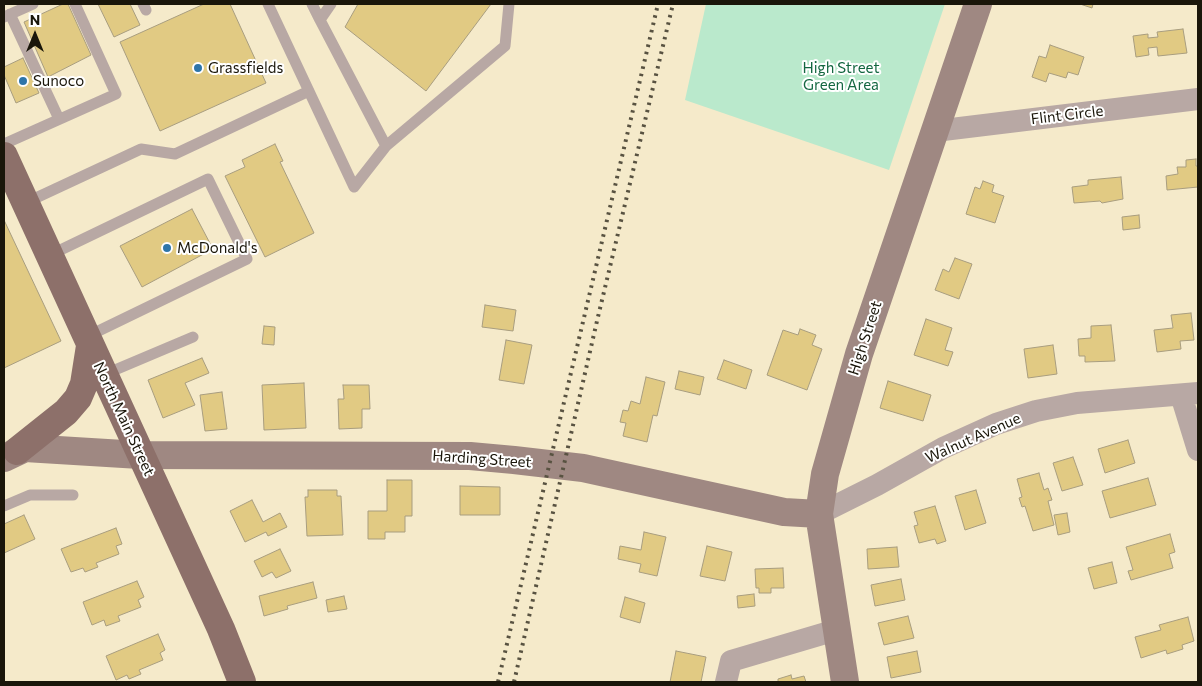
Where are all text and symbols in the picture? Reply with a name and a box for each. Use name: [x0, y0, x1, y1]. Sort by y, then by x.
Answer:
north arrow: [10, 10, 60, 60]
text: N: [30, 11, 40, 28]
place label: Grassfields: [208, 59, 283, 77]
park label: High Street Green Area: [802, 59, 880, 94]
marker: Grassfields: [192, 62, 204, 74]
place label: Sunoco: [33, 72, 84, 90]
marker: Sunoco: [17, 75, 29, 87]
street label: Flint Circle: [1030, 102, 1104, 128]
place label: McDonald's: [177, 239, 258, 257]
marker: McDonald's: [161, 242, 173, 254]
street label: High Street: [845, 299, 885, 377]
street label: North Main Street: [90, 359, 158, 479]
street label: Walnut Avenue: [923, 409, 1023, 467]
street label: Harding Street: [432, 447, 532, 471]

